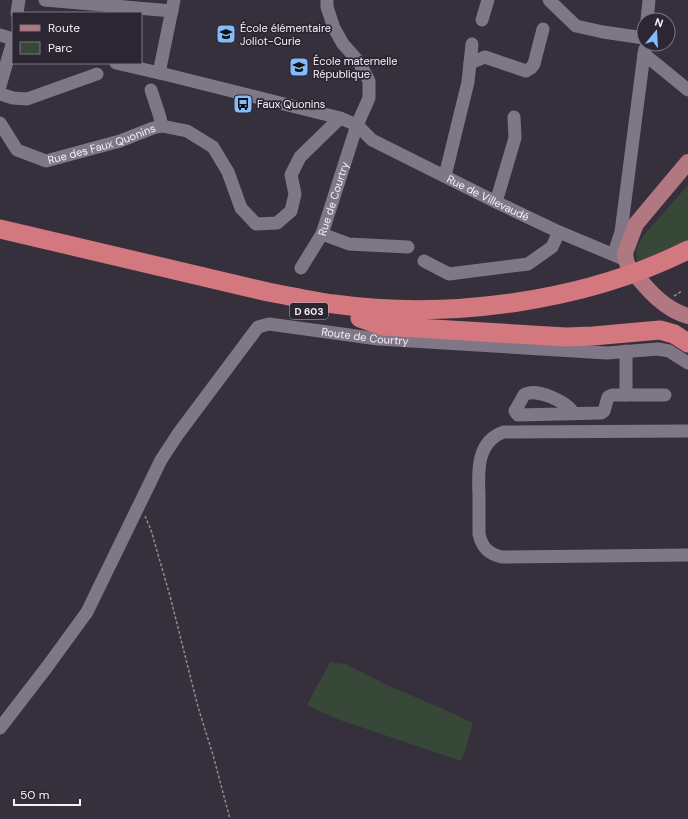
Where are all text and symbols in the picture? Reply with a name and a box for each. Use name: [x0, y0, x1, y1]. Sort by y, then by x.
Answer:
legend: [12, 12, 142, 64]
north arrow: [636, 12, 676, 52]
text: N: [653, 15, 665, 30]
text: Route: [48, 20, 80, 36]
place label: École élémentaire Joliot-Curie: [240, 21, 331, 48]
school or university icon: École élémentaire Joliot-Curie: [215, 23, 237, 45]
text: Parc: [48, 40, 72, 56]
place label: École maternelle République: [313, 54, 397, 81]
school or university icon: École maternelle République: [288, 56, 310, 78]
bus stop icon: Faux Quonins: [232, 93, 254, 115]
place label: Faux Quonins: [257, 97, 325, 111]
street label: Rue des Faux Quonins: [46, 121, 157, 167]
street label: Rue de Courtry: [315, 160, 352, 238]
street label: Rue de Villevaudé: [445, 172, 532, 224]
road number: D 603: [290, 303, 328, 319]
street label: Route de Courtry: [320, 324, 409, 348]
scale bar: [14, 781, 80, 807]
text: 50 m: [20, 787, 49, 803]

